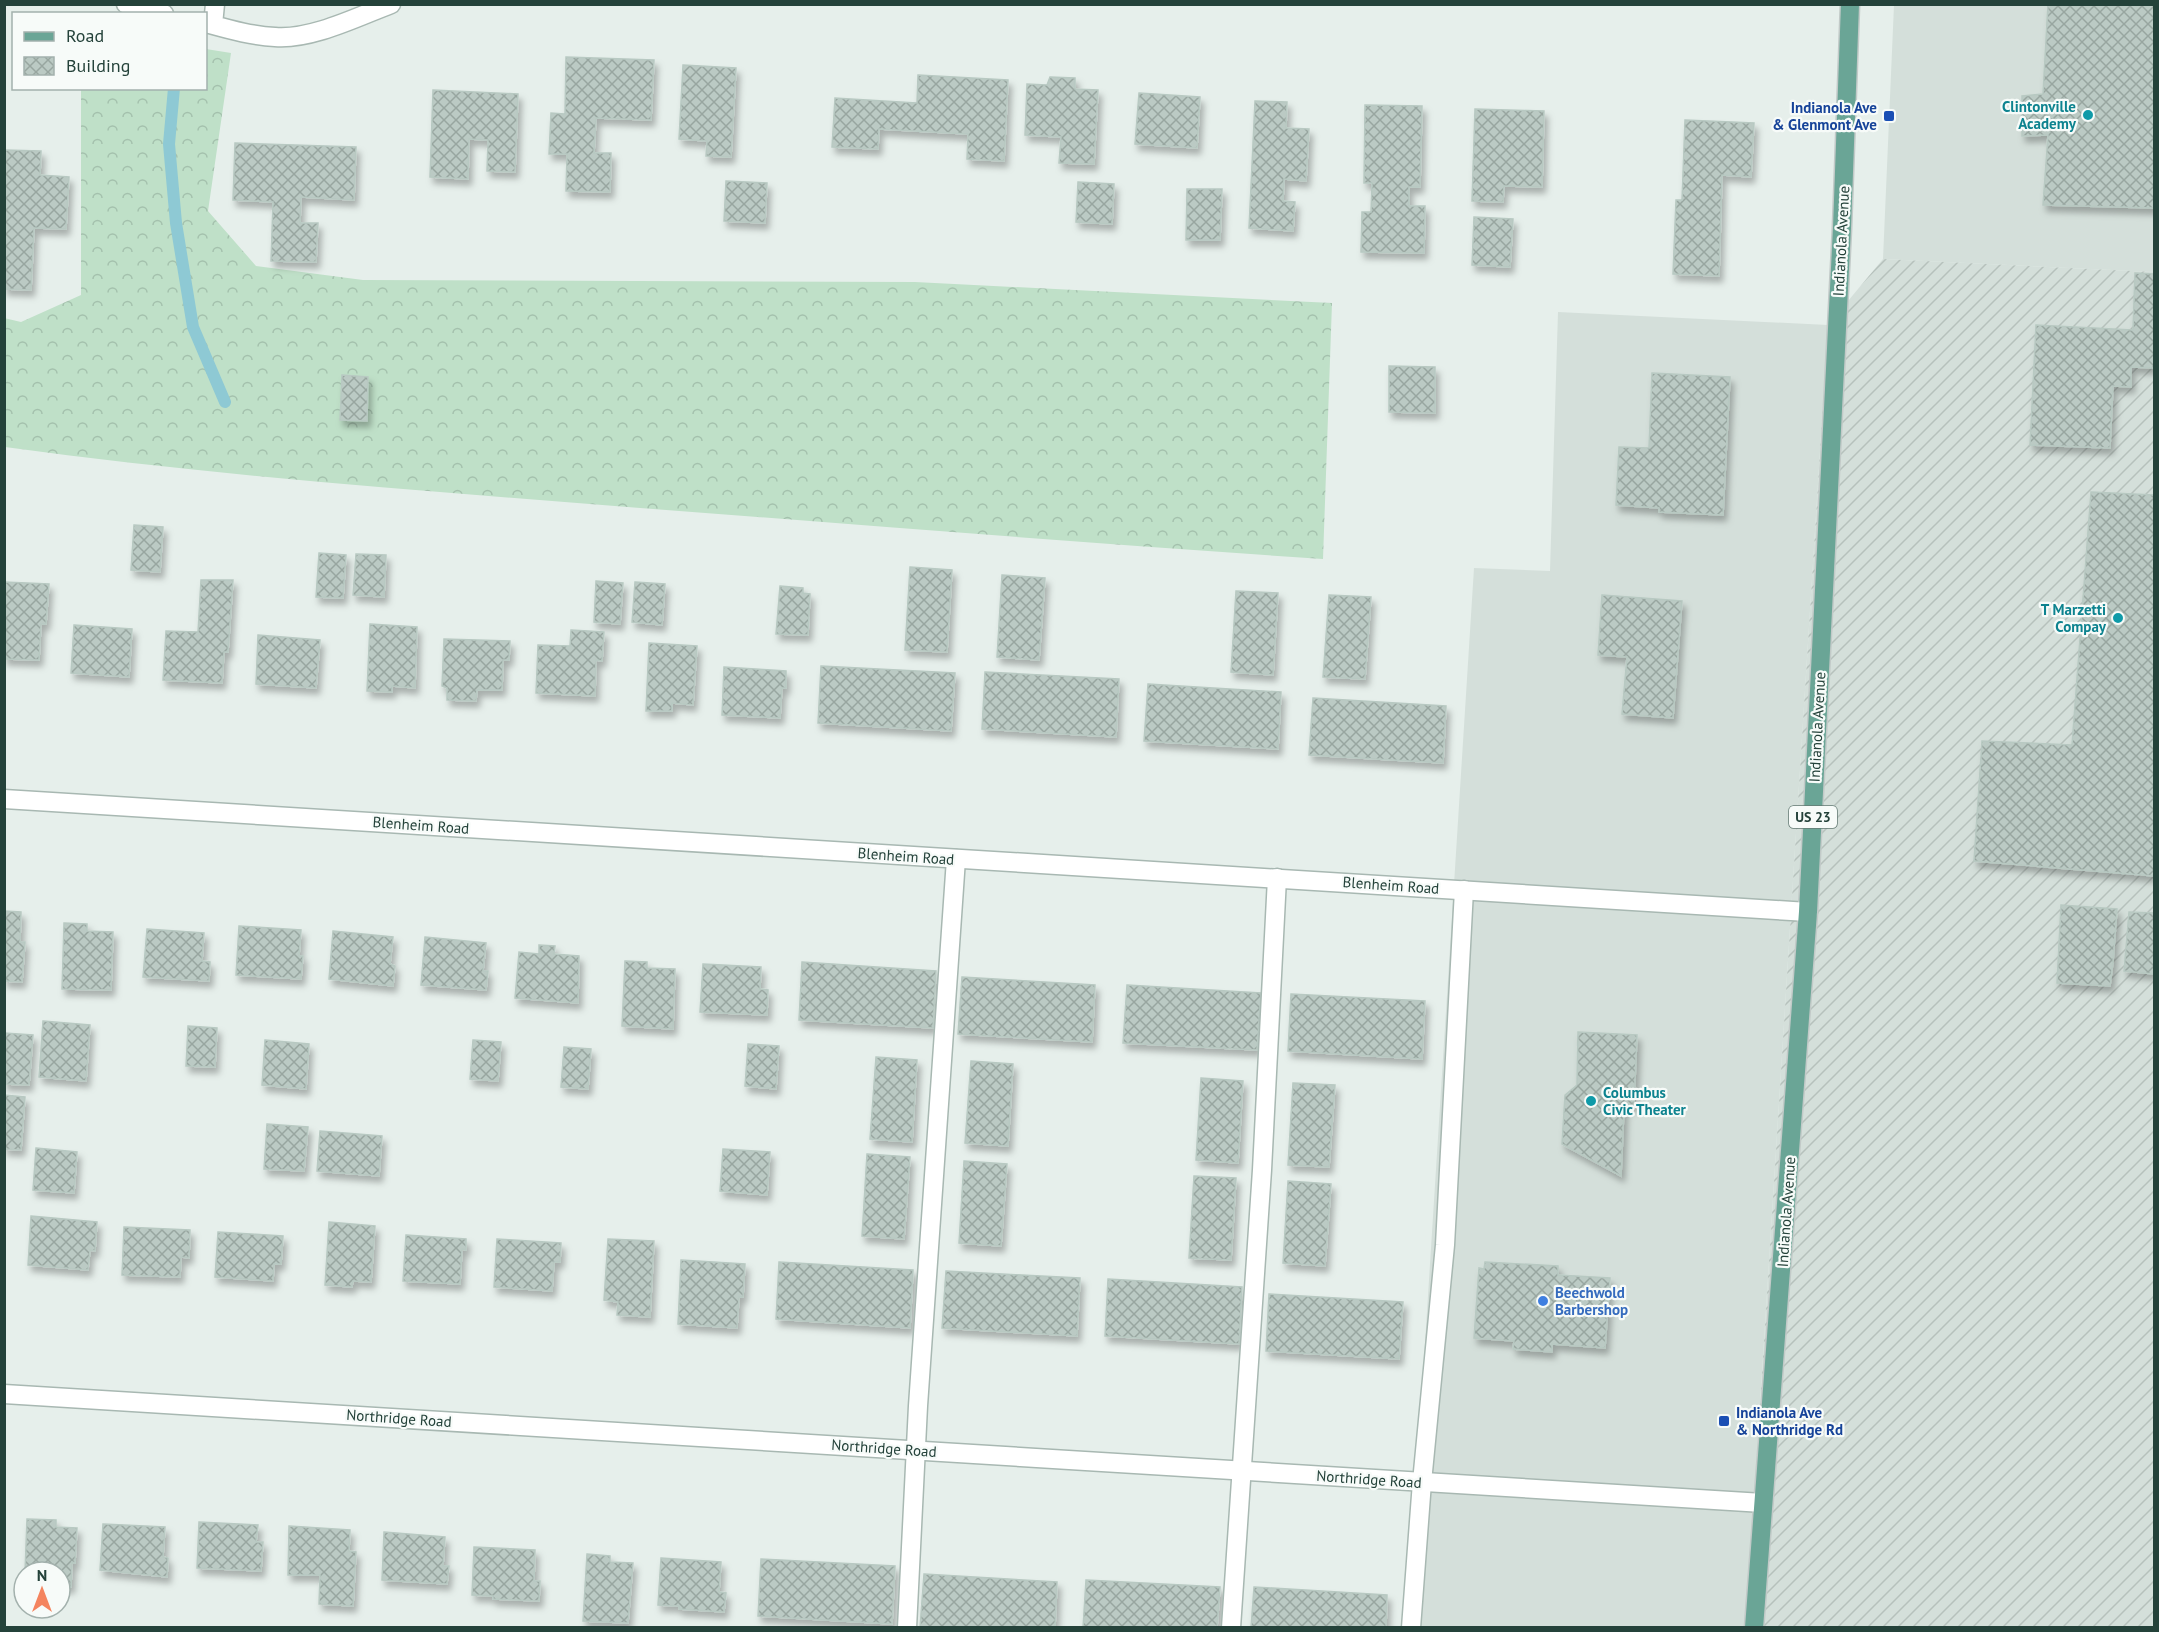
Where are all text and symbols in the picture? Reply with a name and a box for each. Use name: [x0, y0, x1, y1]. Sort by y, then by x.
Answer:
legend: [12, 12, 207, 90]
text: Road: [66, 24, 104, 47]
text: Building: [66, 54, 130, 77]
place label: Clintonville Academy: [2002, 97, 2077, 133]
place label: Indianola Ave & Glenmont Ave: [1772, 98, 1877, 134]
marker: Clintonville Academy: [2081, 108, 2095, 122]
marker: Indianola Ave & Glenmont Ave: [1882, 109, 1896, 123]
street label: Indianola Avenue: [1829, 185, 1853, 297]
place label: T Marzetti Compay: [2041, 600, 2107, 636]
marker: T Marzetti Compay: [2111, 611, 2125, 625]
street label: Indianola Avenue: [1805, 671, 1829, 783]
road number: US 23: [1789, 806, 1837, 828]
street label: Blenheim Road: [372, 812, 470, 838]
street label: Blenheim Road: [857, 843, 955, 869]
street label: Blenheim Road: [1342, 872, 1440, 898]
place label: Columbus Civic Theater: [1603, 1083, 1687, 1119]
marker: Columbus Civic Theater: [1584, 1094, 1598, 1108]
street label: Indianola Avenue: [1773, 1156, 1799, 1268]
place label: Beechwold Barbershop: [1555, 1283, 1628, 1319]
marker: Beechwold Barbershop: [1536, 1294, 1550, 1308]
place label: Indianola Ave & Northridge Rd: [1736, 1403, 1843, 1439]
street label: Northridge Road: [346, 1405, 452, 1431]
marker: Indianola Ave & Northridge Rd: [1717, 1414, 1731, 1428]
street label: Northridge Road: [831, 1435, 937, 1461]
street label: Northridge Road: [1316, 1466, 1422, 1492]
north arrow: [12, 1560, 72, 1620]
text: N: [37, 1565, 47, 1585]

